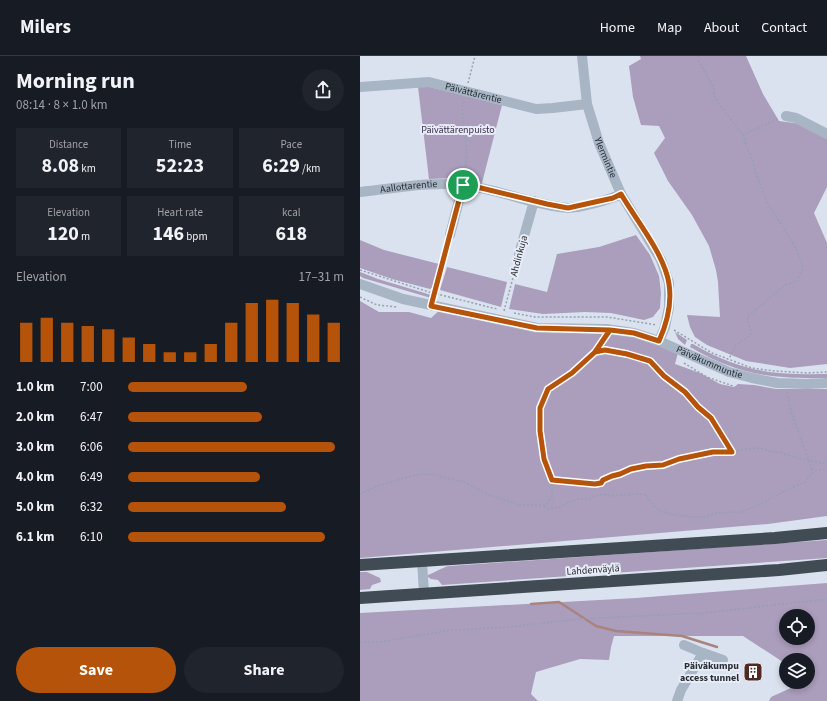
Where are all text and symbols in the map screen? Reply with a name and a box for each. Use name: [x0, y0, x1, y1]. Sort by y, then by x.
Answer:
text: Milers: [20, 14, 71, 41]
text: Home: [600, 18, 635, 38]
text: Map: [657, 18, 682, 38]
text: About: [704, 18, 739, 38]
text: Contact: [761, 18, 807, 38]
text: Morning run: [16, 65, 135, 97]
button: share: [302, 69, 344, 111]
street label: Päivättärentie: [443, 79, 503, 107]
text: 08:14 · 8 × 1.0 km: [16, 96, 108, 114]
park label: Päivättärenpuisto: [421, 123, 495, 137]
street label: Ylermintie: [590, 135, 620, 180]
text: Distance: [49, 137, 88, 152]
text: Time: [168, 137, 192, 152]
text: Pace: [281, 137, 302, 152]
text: 8.08: [41, 152, 79, 180]
text: 52:23: [156, 152, 204, 180]
text: 6:29: [262, 152, 300, 180]
text: km: [79, 161, 96, 176]
text: /km: [300, 161, 320, 176]
pin: [446, 168, 480, 202]
icon: arrive: [452, 174, 474, 196]
street label: Aallottarentie: [379, 177, 438, 197]
text: Elevation: [47, 205, 90, 220]
text: Heart rate: [157, 205, 203, 220]
text: kcal: [282, 205, 301, 220]
text: 120: [47, 220, 79, 248]
text: 146: [152, 220, 184, 248]
text: 618: [275, 220, 307, 248]
text: m: [79, 229, 90, 244]
text: bpm: [184, 229, 208, 244]
street label: Ahdinkuja: [507, 234, 531, 278]
text: Elevation: [16, 268, 67, 286]
text: 17–31 m: [299, 268, 344, 286]
street label: Päiväkummuntie: [674, 342, 744, 382]
text: 1.0 km: [16, 378, 55, 396]
text: 7:00: [80, 378, 103, 396]
text: 2.0 km: [16, 408, 55, 426]
text: 6:47: [80, 408, 103, 426]
text: 3.0 km: [16, 438, 55, 456]
text: 6:06: [80, 438, 103, 456]
text: 4.0 km: [16, 468, 55, 486]
text: 6:49: [80, 468, 103, 486]
text: 5.0 km: [16, 498, 55, 516]
text: 6:32: [80, 498, 103, 516]
text: 6.1 km: [16, 528, 55, 546]
text: 6:10: [80, 528, 103, 546]
street label: Lahdenväylä: [566, 561, 620, 579]
map controls: [779, 609, 815, 689]
button: locate: [779, 609, 815, 645]
button: Save: [16, 647, 176, 693]
button: Share: [184, 647, 344, 693]
button: layers: [779, 653, 815, 689]
place label: Päiväkumpu access tunnel: [680, 659, 739, 685]
building icon: Päiväkumpu access tunnel: [742, 661, 764, 683]

